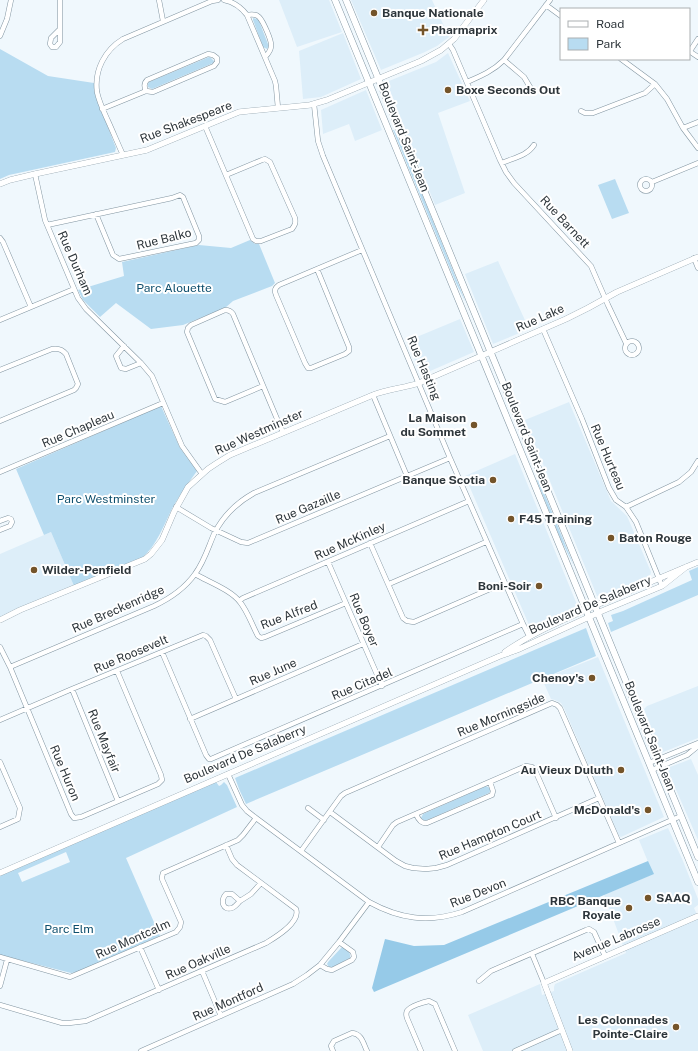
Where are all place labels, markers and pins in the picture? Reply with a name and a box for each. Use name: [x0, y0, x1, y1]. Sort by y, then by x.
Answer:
place label: Banque Nationale: [382, 6, 484, 20]
marker: Banque Nationale: [369, 8, 379, 18]
place label: Pharmaprix: [431, 23, 498, 37]
marker: Pharmaprix: [418, 25, 428, 35]
place label: Boxe Seconds Out: [456, 83, 560, 97]
marker: Boxe Seconds Out: [443, 85, 453, 95]
place label: La Maison du Sommet: [400, 411, 466, 439]
marker: La Maison du Sommet: [469, 420, 479, 430]
place label: Banque Scotia: [402, 473, 485, 487]
marker: Banque Scotia: [488, 475, 498, 485]
place label: F45 Training: [519, 512, 592, 526]
marker: F45 Training: [506, 514, 516, 524]
place label: Baton Rouge: [619, 531, 692, 545]
marker: Baton Rouge: [606, 533, 616, 543]
place label: Wilder-Penfield: [42, 563, 131, 577]
marker: Wilder-Penfield: [29, 565, 39, 575]
place label: Boni-Soir: [478, 579, 531, 593]
marker: Boni-Soir: [534, 581, 544, 591]
place label: Chenoy's: [532, 671, 584, 685]
marker: Chenoy's: [587, 673, 597, 683]
place label: Au Vieux Duluth: [520, 763, 613, 777]
marker: Au Vieux Duluth: [616, 765, 626, 775]
place label: McDonald's: [574, 803, 640, 817]
marker: McDonald's: [643, 805, 653, 815]
place label: SAAQ: [656, 891, 691, 905]
marker: SAAQ: [643, 893, 653, 903]
place label: RBC Banque Royale: [550, 894, 621, 922]
marker: RBC Banque Royale: [624, 903, 634, 913]
place label: Les Colonnades Pointe-Claire: [578, 1013, 668, 1041]
marker: Les Colonnades Pointe-Claire: [671, 1022, 681, 1032]

